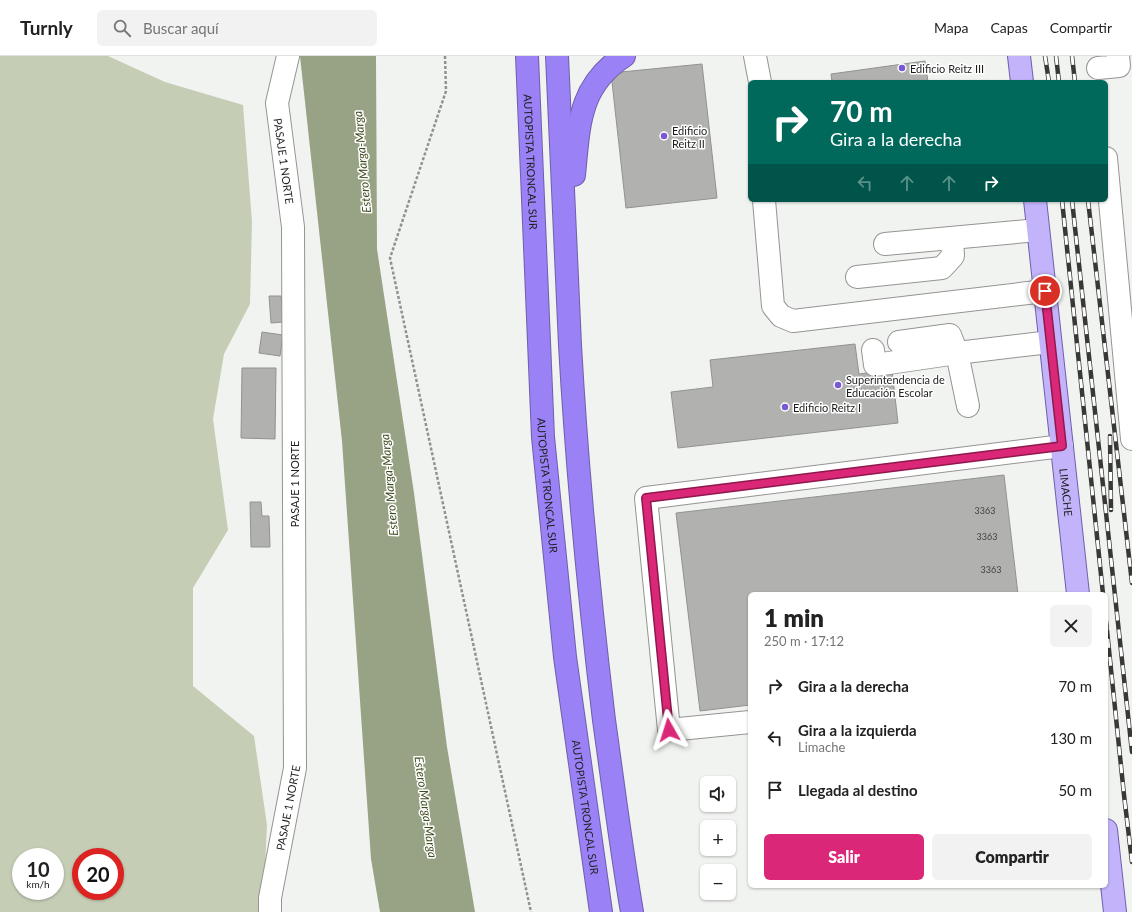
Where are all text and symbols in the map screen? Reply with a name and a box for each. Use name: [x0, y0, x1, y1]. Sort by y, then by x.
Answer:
search box: [97, 10, 377, 46]
text: Turnly: [20, 16, 73, 39]
icon: search: [111, 17, 133, 39]
text: Buscar aquí: [143, 19, 219, 37]
text: Mapa: [934, 19, 969, 36]
text: Capas: [991, 19, 1028, 36]
text: Compartir: [1050, 19, 1112, 36]
place label: Edificio Reitz III: [910, 62, 984, 75]
marker: Edificio Reitz III: [897, 63, 907, 73]
street label: AUTOPISTA TRONCAL SUR: [522, 94, 541, 230]
text: 70 m: [830, 94, 893, 128]
icon: right: [764, 96, 816, 148]
water label: Estero Marga-Marga: [350, 110, 374, 214]
street label: PASAJE 1 NORTE: [272, 117, 296, 205]
place label: Edificio Reitz II: [672, 124, 707, 150]
text: Gira a la derecha: [830, 128, 962, 150]
marker: Edificio Reitz II: [659, 131, 669, 141]
icon: left: [854, 172, 876, 194]
icon: ahead: [896, 172, 918, 194]
icon: ahead: [938, 172, 960, 194]
icon: right: [980, 172, 1002, 194]
pin: [1028, 274, 1062, 308]
icon: arrive: [1034, 280, 1056, 302]
place label: Superintendencia de Educación Escolar: [846, 373, 945, 399]
marker: Superintendencia de Educación Escolar: [833, 380, 843, 390]
place label: Edificio Reitz I: [793, 401, 861, 414]
marker: Edificio Reitz I: [780, 402, 790, 412]
street label: AUTOPISTA TRONCAL SUR: [536, 418, 561, 554]
water label: Estero Marga-Marga: [377, 433, 401, 537]
street label: PASAJE 1 NORTE: [288, 441, 301, 527]
street label: LIMACHE: [1058, 468, 1076, 517]
house number: 3363: [975, 505, 995, 516]
house number: 3363: [977, 531, 997, 542]
house number: 3363: [981, 564, 1001, 575]
text: 1 min: [764, 603, 824, 632]
button: close: [1050, 605, 1092, 647]
text: 250 m · 17:12: [764, 633, 844, 649]
icon: right: [764, 675, 786, 697]
text: Gira a la derecha: [798, 677, 909, 695]
text: 70 m: [1058, 677, 1092, 695]
position arrow: [648, 709, 690, 751]
text: Gira a la izquierda: [798, 721, 917, 739]
icon: left: [764, 727, 786, 749]
text: 130 m: [1050, 729, 1092, 747]
street label: AUTOPISTA TRONCAL SUR: [570, 739, 602, 875]
text: Limache: [798, 739, 845, 755]
water label: Estero Marga-Marga: [411, 755, 441, 859]
street label: PASAJE 1 NORTE: [273, 764, 302, 851]
map controls: [700, 776, 736, 900]
button: sound: [700, 776, 736, 812]
icon: arrive: [764, 779, 786, 801]
text: Llegada al destino: [798, 781, 918, 799]
text: 50 m: [1058, 781, 1092, 799]
button: +: [700, 820, 736, 856]
button: Salir: [764, 834, 924, 880]
button: Compartir: [932, 834, 1092, 880]
speed limit sign: 20: [72, 848, 124, 900]
text: 10: [26, 857, 50, 881]
button: −: [700, 864, 736, 900]
text: km/h: [26, 878, 50, 890]

